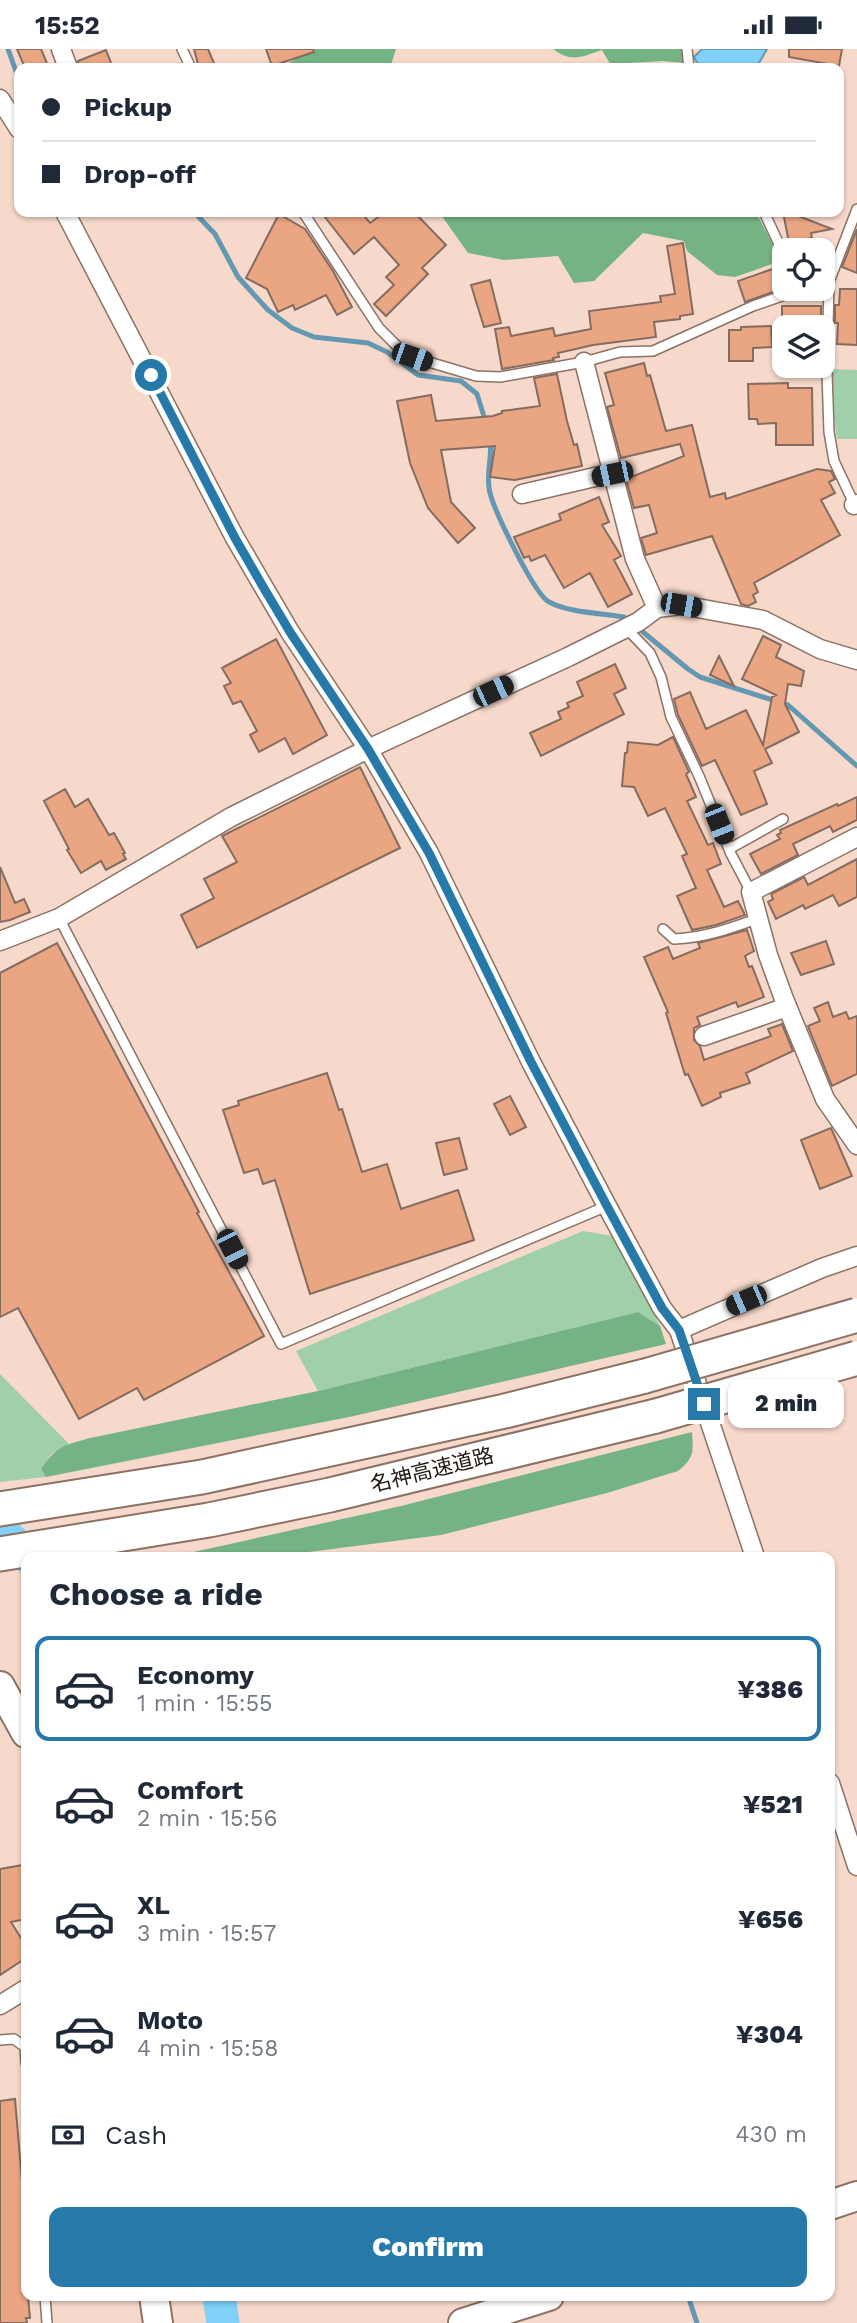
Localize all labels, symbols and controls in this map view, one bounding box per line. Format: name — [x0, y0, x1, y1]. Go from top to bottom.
text: 15:52 — [35, 10, 100, 40]
text: Pickup — [84, 92, 172, 122]
text: Drop-off — [84, 159, 196, 189]
map controls — [772, 238, 835, 378]
button: locate — [772, 238, 835, 301]
button: layers — [772, 315, 835, 378]
car — [389, 340, 436, 374]
route start — [135, 359, 167, 391]
car — [590, 459, 635, 489]
car — [659, 591, 704, 619]
car — [470, 673, 517, 709]
car — [702, 801, 737, 847]
car — [214, 1226, 251, 1272]
car — [723, 1282, 770, 1318]
callout: 2 min — [728, 1379, 844, 1429]
route end — [688, 1388, 720, 1420]
text: 2 min — [755, 1390, 817, 1417]
street label: 名神高速道路 — [368, 1442, 496, 1497]
text: Choose a ride — [49, 1575, 263, 1613]
icon: car — [53, 1657, 116, 1720]
text: Economy — [137, 1660, 254, 1690]
text: ¥386 — [737, 1674, 803, 1704]
text: 1 min · 15:55 — [137, 1690, 272, 1717]
icon: car — [53, 1772, 116, 1835]
text: Comfort — [137, 1775, 243, 1805]
text: ¥521 — [743, 1789, 803, 1819]
text: 2 min · 15:56 — [137, 1805, 277, 1832]
icon: car — [53, 1887, 116, 1950]
text: XL — [137, 1890, 170, 1920]
text: ¥656 — [738, 1904, 803, 1934]
text: 3 min · 15:57 — [137, 1920, 276, 1947]
icon: car — [53, 2002, 116, 2065]
text: Moto — [137, 2005, 203, 2035]
text: ¥304 — [736, 2019, 803, 2049]
text: 4 min · 15:58 — [137, 2035, 278, 2062]
icon: cash — [49, 2116, 87, 2154]
text: Cash — [105, 2120, 167, 2150]
text: 430 m — [735, 2121, 807, 2148]
button: Confirm — [49, 2207, 807, 2287]

